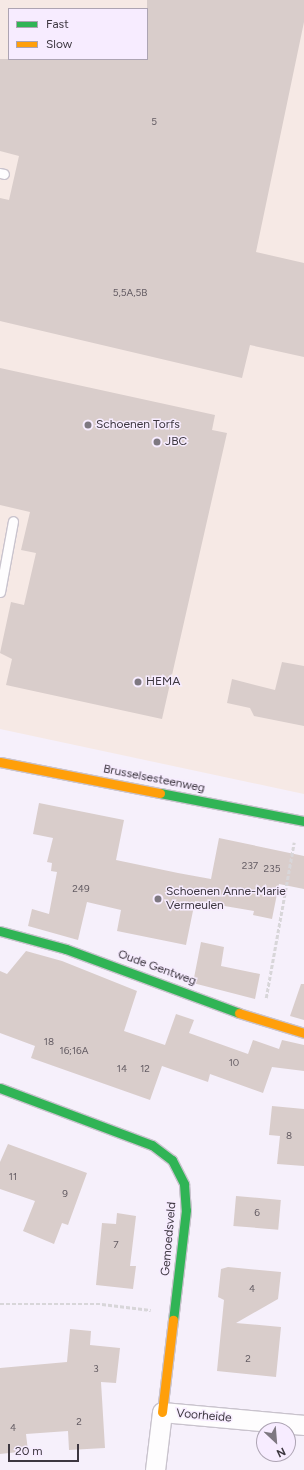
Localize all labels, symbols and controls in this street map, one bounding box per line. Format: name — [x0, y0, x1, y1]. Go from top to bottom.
legend — [8, 8, 148, 60]
text: Fast — [46, 17, 69, 31]
text: Slow — [46, 37, 72, 51]
house number: 5 — [151, 116, 157, 128]
house number: 5,5A,5B — [113, 287, 147, 299]
place label: Schoenen Torfs — [96, 418, 180, 432]
marker: Schoenen Torfs — [83, 420, 93, 430]
place label: JBC — [165, 435, 187, 449]
marker: JBC — [152, 437, 162, 447]
place label: HEMA — [146, 675, 180, 689]
marker: HEMA — [133, 677, 143, 687]
street label: Brusselsesteenweg — [102, 762, 206, 796]
house number: 237 — [242, 860, 258, 872]
house number: 235 — [264, 863, 280, 875]
house number: 249 — [72, 883, 90, 895]
place label: Schoenen Anne-Marie Vermeulen — [166, 885, 286, 913]
marker: Schoenen Anne-Marie Vermeulen — [153, 894, 163, 904]
street label: Oude Gentweg — [116, 947, 198, 989]
house number: 18 — [44, 1036, 54, 1048]
house number: 16;16A — [60, 1045, 88, 1057]
house number: 10 — [229, 1057, 239, 1069]
house number: 14 — [117, 1063, 127, 1075]
house number: 12 — [140, 1063, 150, 1075]
house number: 8 — [286, 1130, 292, 1142]
house number: 11 — [9, 1171, 17, 1183]
house number: 9 — [62, 1188, 68, 1200]
street label: Gemoedsveld — [159, 1201, 179, 1277]
house number: 6 — [254, 1207, 260, 1219]
house number: 7 — [113, 1239, 119, 1251]
house number: 4 — [249, 1283, 255, 1295]
house number: 2 — [245, 1353, 251, 1365]
house number: 3 — [93, 1363, 99, 1375]
street label: Voorheide — [176, 1406, 232, 1426]
house number: 2 — [76, 1416, 82, 1428]
house number: 4 — [10, 1422, 16, 1434]
north arrow — [256, 1422, 296, 1462]
scale bar — [10, 1436, 81, 1462]
text: 20 m — [15, 1444, 43, 1458]
text: N — [274, 1445, 288, 1460]

